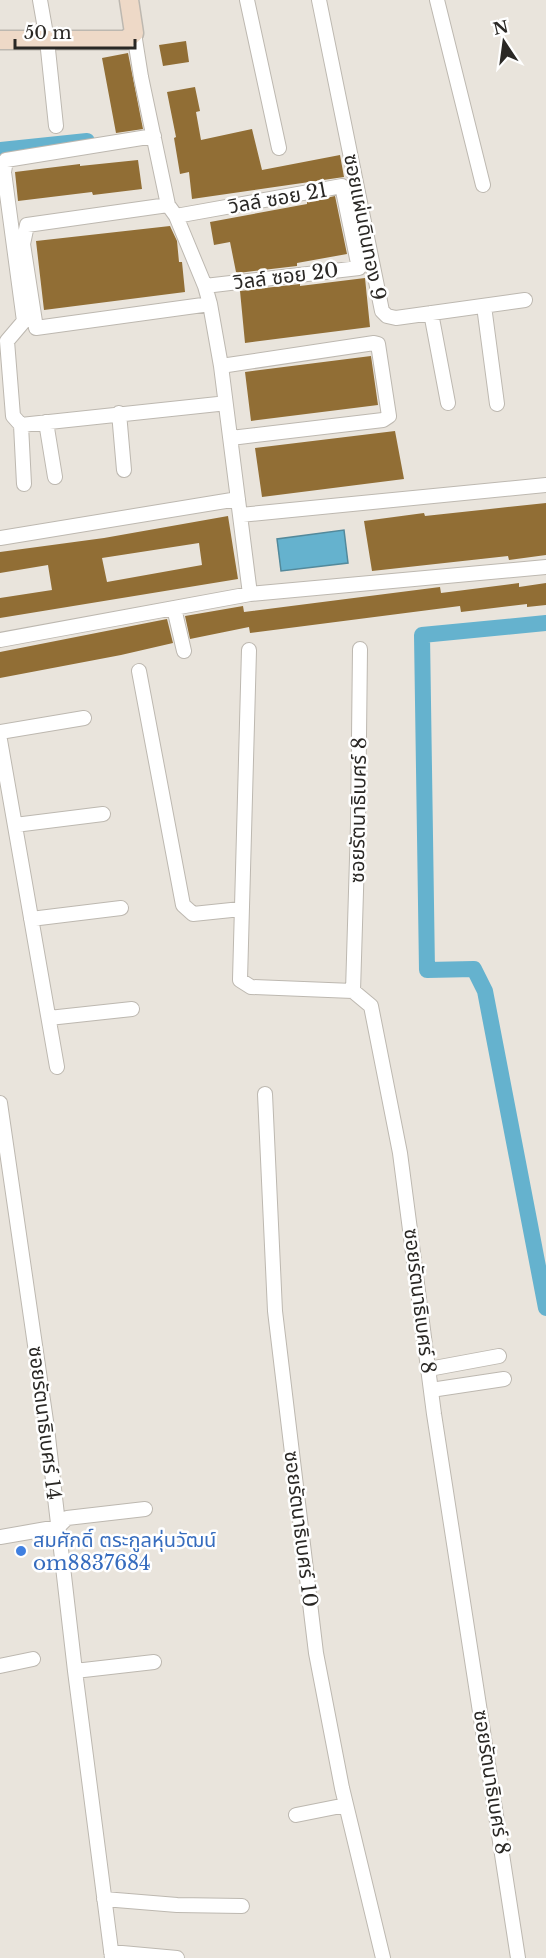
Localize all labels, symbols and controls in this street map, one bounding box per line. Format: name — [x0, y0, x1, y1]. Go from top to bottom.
scale bar — [15, 12, 135, 50]
north arrow — [474, 12, 534, 72]
text: N — [491, 16, 510, 39]
text: 50 m — [24, 22, 72, 44]
street label: ซอยแผ่นดินทอง 9 — [339, 152, 391, 302]
street label: วิลล์ ซอย 21 — [226, 178, 329, 219]
street label: วิลล์ ซอย 20 — [231, 258, 340, 294]
street label: ซอยรัตนาธิเบศร์ 8 — [345, 737, 371, 883]
street label: ซอยรัตนาธิเบศร์ 8 — [399, 1227, 441, 1375]
street label: ซอยรัตนาธิเบศร์ 14 — [24, 1345, 66, 1501]
street label: ซอยรัตนาธิเบศร์ 10 — [280, 1449, 322, 1609]
place label: สมศักดิ์ ตระกูลหุ่นวัฒน์ om8837684 — [33, 1528, 216, 1575]
marker: สมศักดิ์ ตระกูลหุ่นวัฒน์ om8837684 — [14, 1544, 28, 1558]
street label: ซอยรัตนาธิเบศร์ 8 — [469, 1708, 515, 1856]

